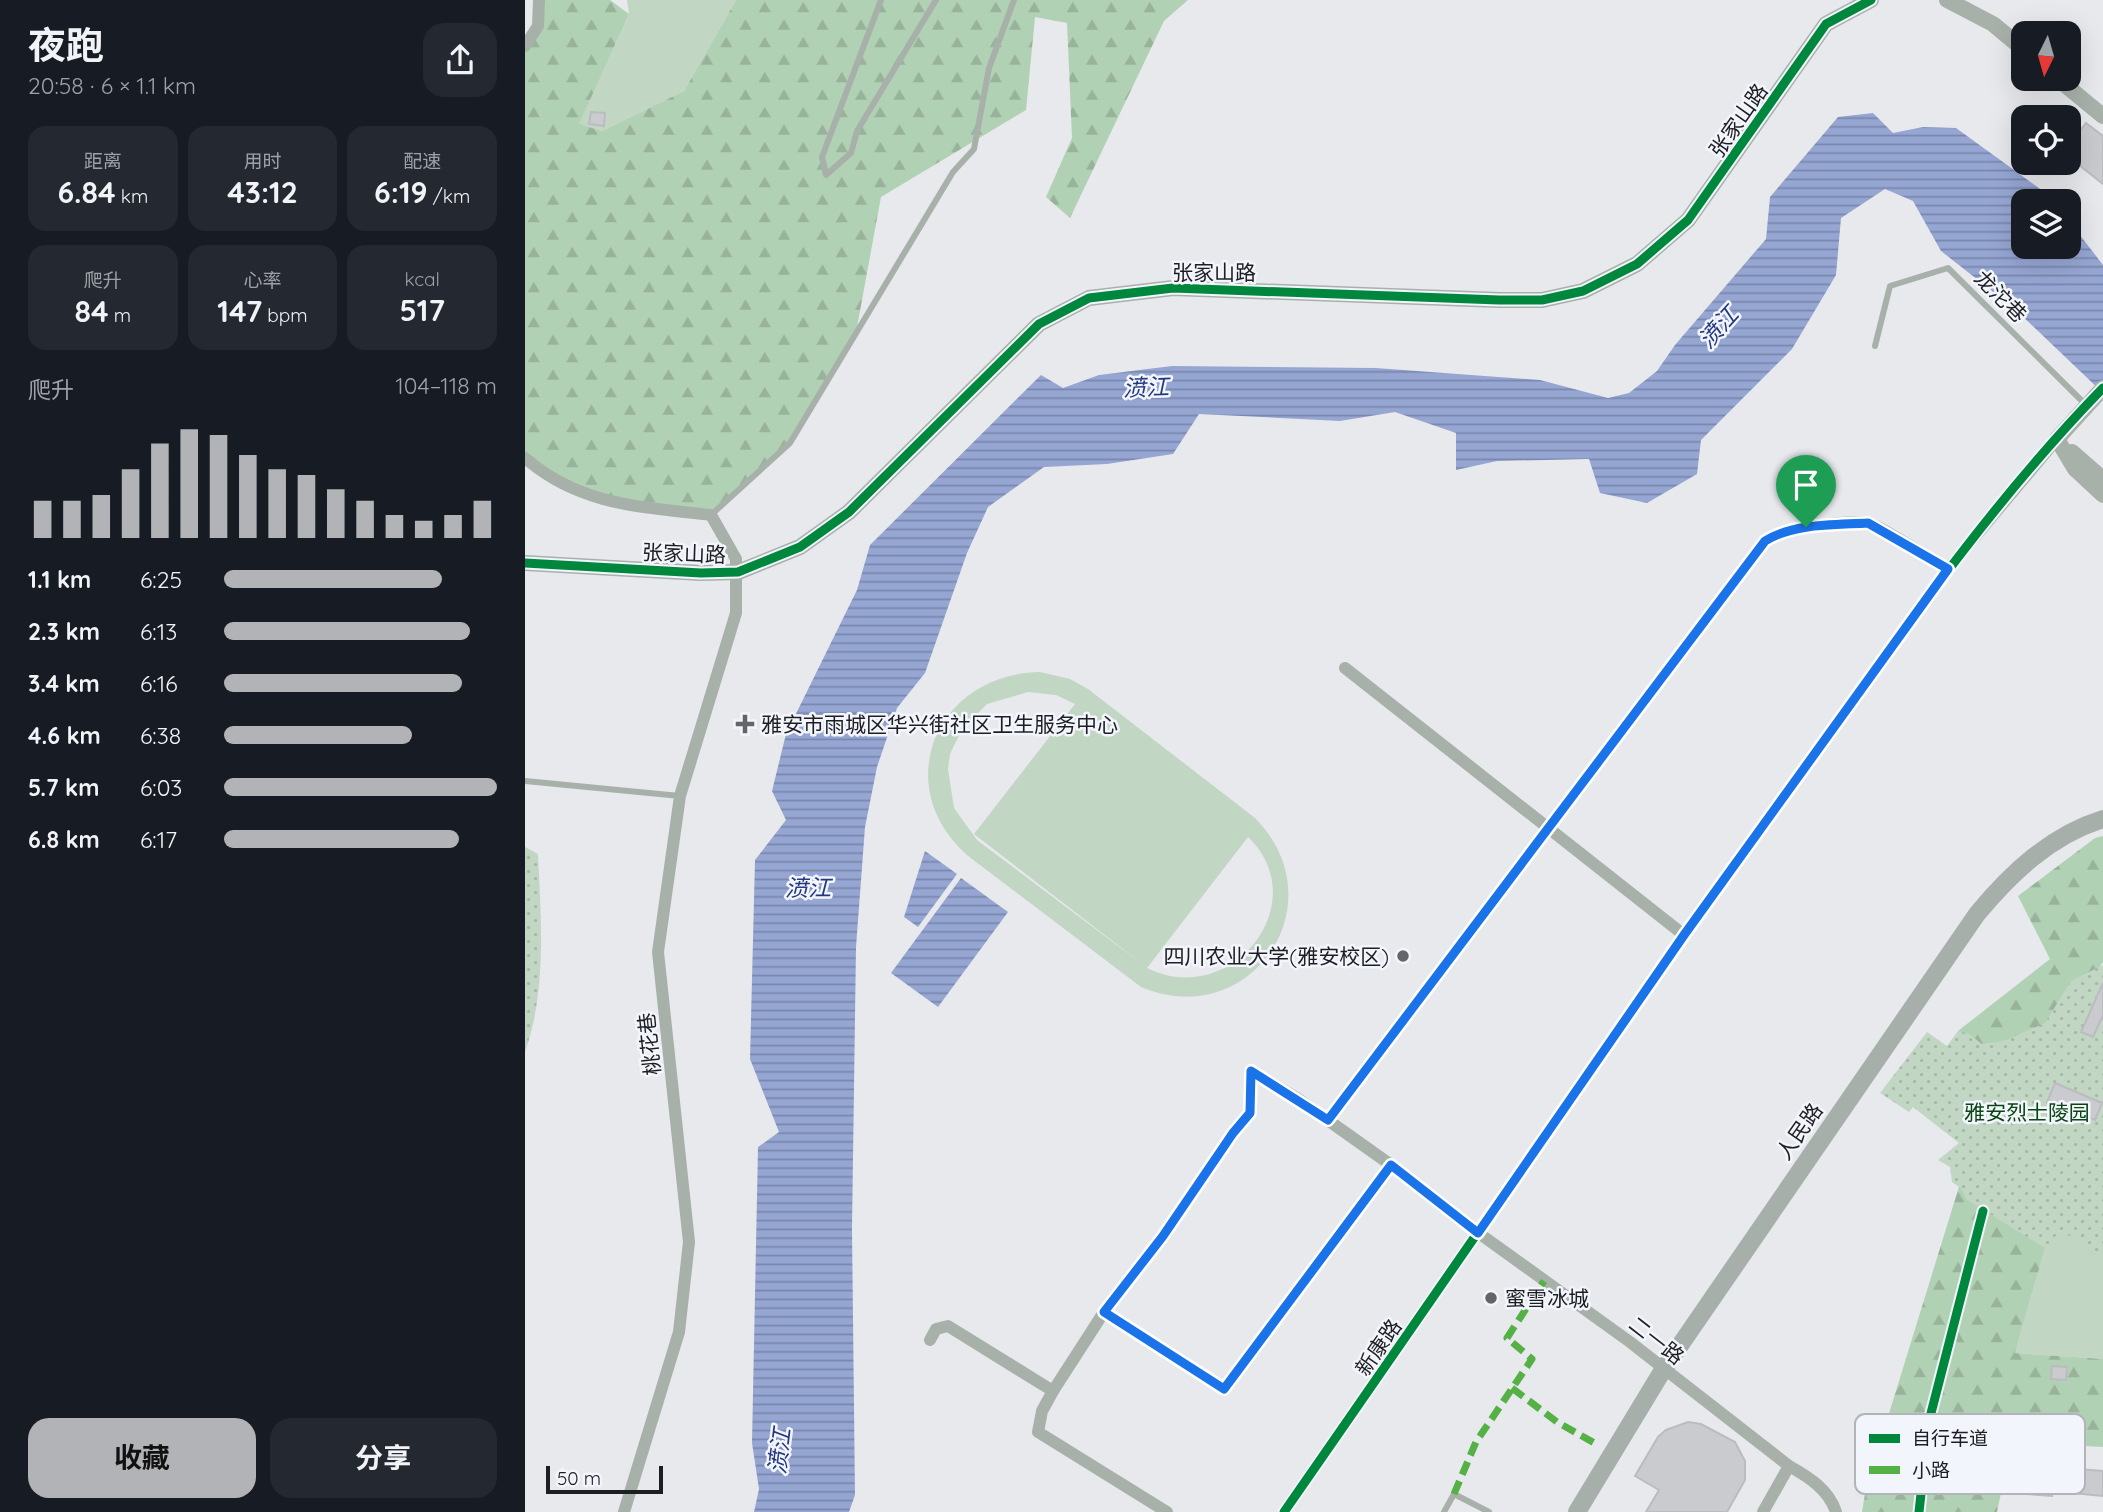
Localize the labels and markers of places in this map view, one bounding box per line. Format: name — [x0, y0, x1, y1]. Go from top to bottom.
pin — [1776, 455, 1836, 527]
place label: 雅安市雨城区华兴街社区卫生服务中心 — [761, 711, 1118, 737]
marker: 雅安市雨城区华兴街社区卫生服务中心 — [735, 714, 755, 734]
place label: 四川农业大学(雅安校区) — [1163, 943, 1389, 969]
marker: 四川农业大学(雅安校区) — [1395, 948, 1411, 964]
place label: 蜜雪冰城 — [1505, 1285, 1589, 1311]
marker: 蜜雪冰城 — [1483, 1290, 1499, 1306]

